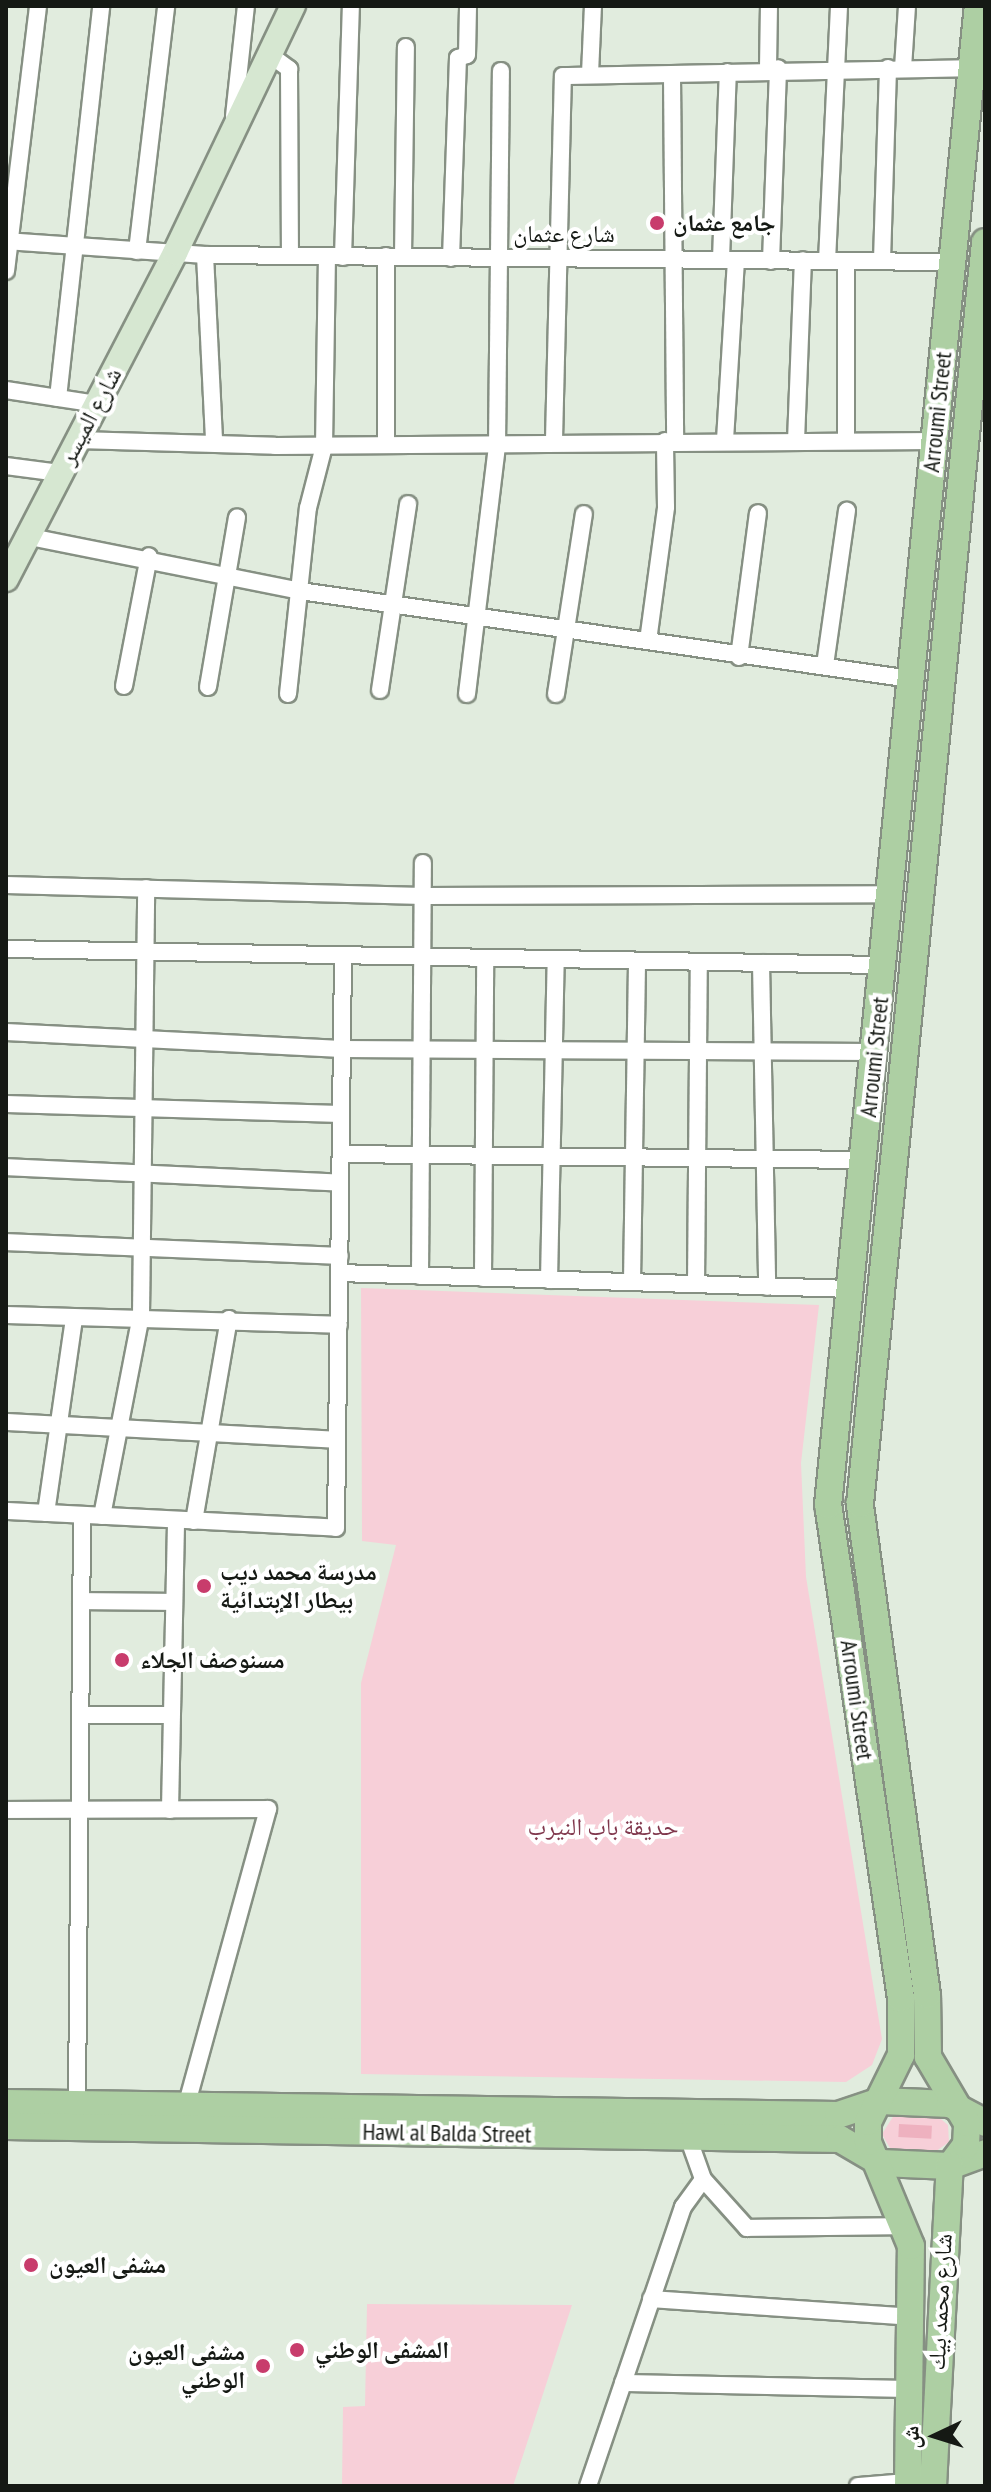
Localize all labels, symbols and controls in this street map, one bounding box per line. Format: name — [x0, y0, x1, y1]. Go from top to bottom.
place label: جامع عثمان — [673, 209, 776, 237]
marker: جامع عثمان — [648, 214, 666, 232]
street label: شارع عثمان — [513, 220, 615, 248]
street label: Arroumi Street — [916, 350, 958, 474]
street label: شارع الميسر — [52, 363, 128, 469]
street label: Arroumi Street — [853, 995, 895, 1119]
place label: مدرسة محمد ديب بيطار الإبتدائية — [220, 1558, 377, 1614]
marker: مدرسة محمد ديب بيطار الإبتدائية — [195, 1577, 213, 1595]
street label: Arroumi Street — [834, 1638, 880, 1762]
place label: مسنوصف الجلاء — [140, 1646, 285, 1674]
marker: مسنوصف الجلاء — [111, 1649, 133, 1671]
park label: حديقة باب النيرب — [527, 1813, 679, 1841]
street label: Hawl al Balda Street — [362, 2117, 532, 2149]
street label: شارع محمد بيك — [922, 2233, 958, 2371]
place label: مشفى العيون — [49, 2251, 166, 2279]
marker: مشفى العيون — [20, 2254, 42, 2276]
place label: المشفى الوطني — [315, 2336, 449, 2364]
place label: مشفى العيون الوطني — [128, 2338, 245, 2394]
marker: المشفى الوطني — [286, 2339, 308, 2361]
marker: مشفى العيون الوطني — [252, 2355, 274, 2377]
north arrow — [895, 2396, 975, 2476]
text: ش — [896, 2425, 926, 2450]

